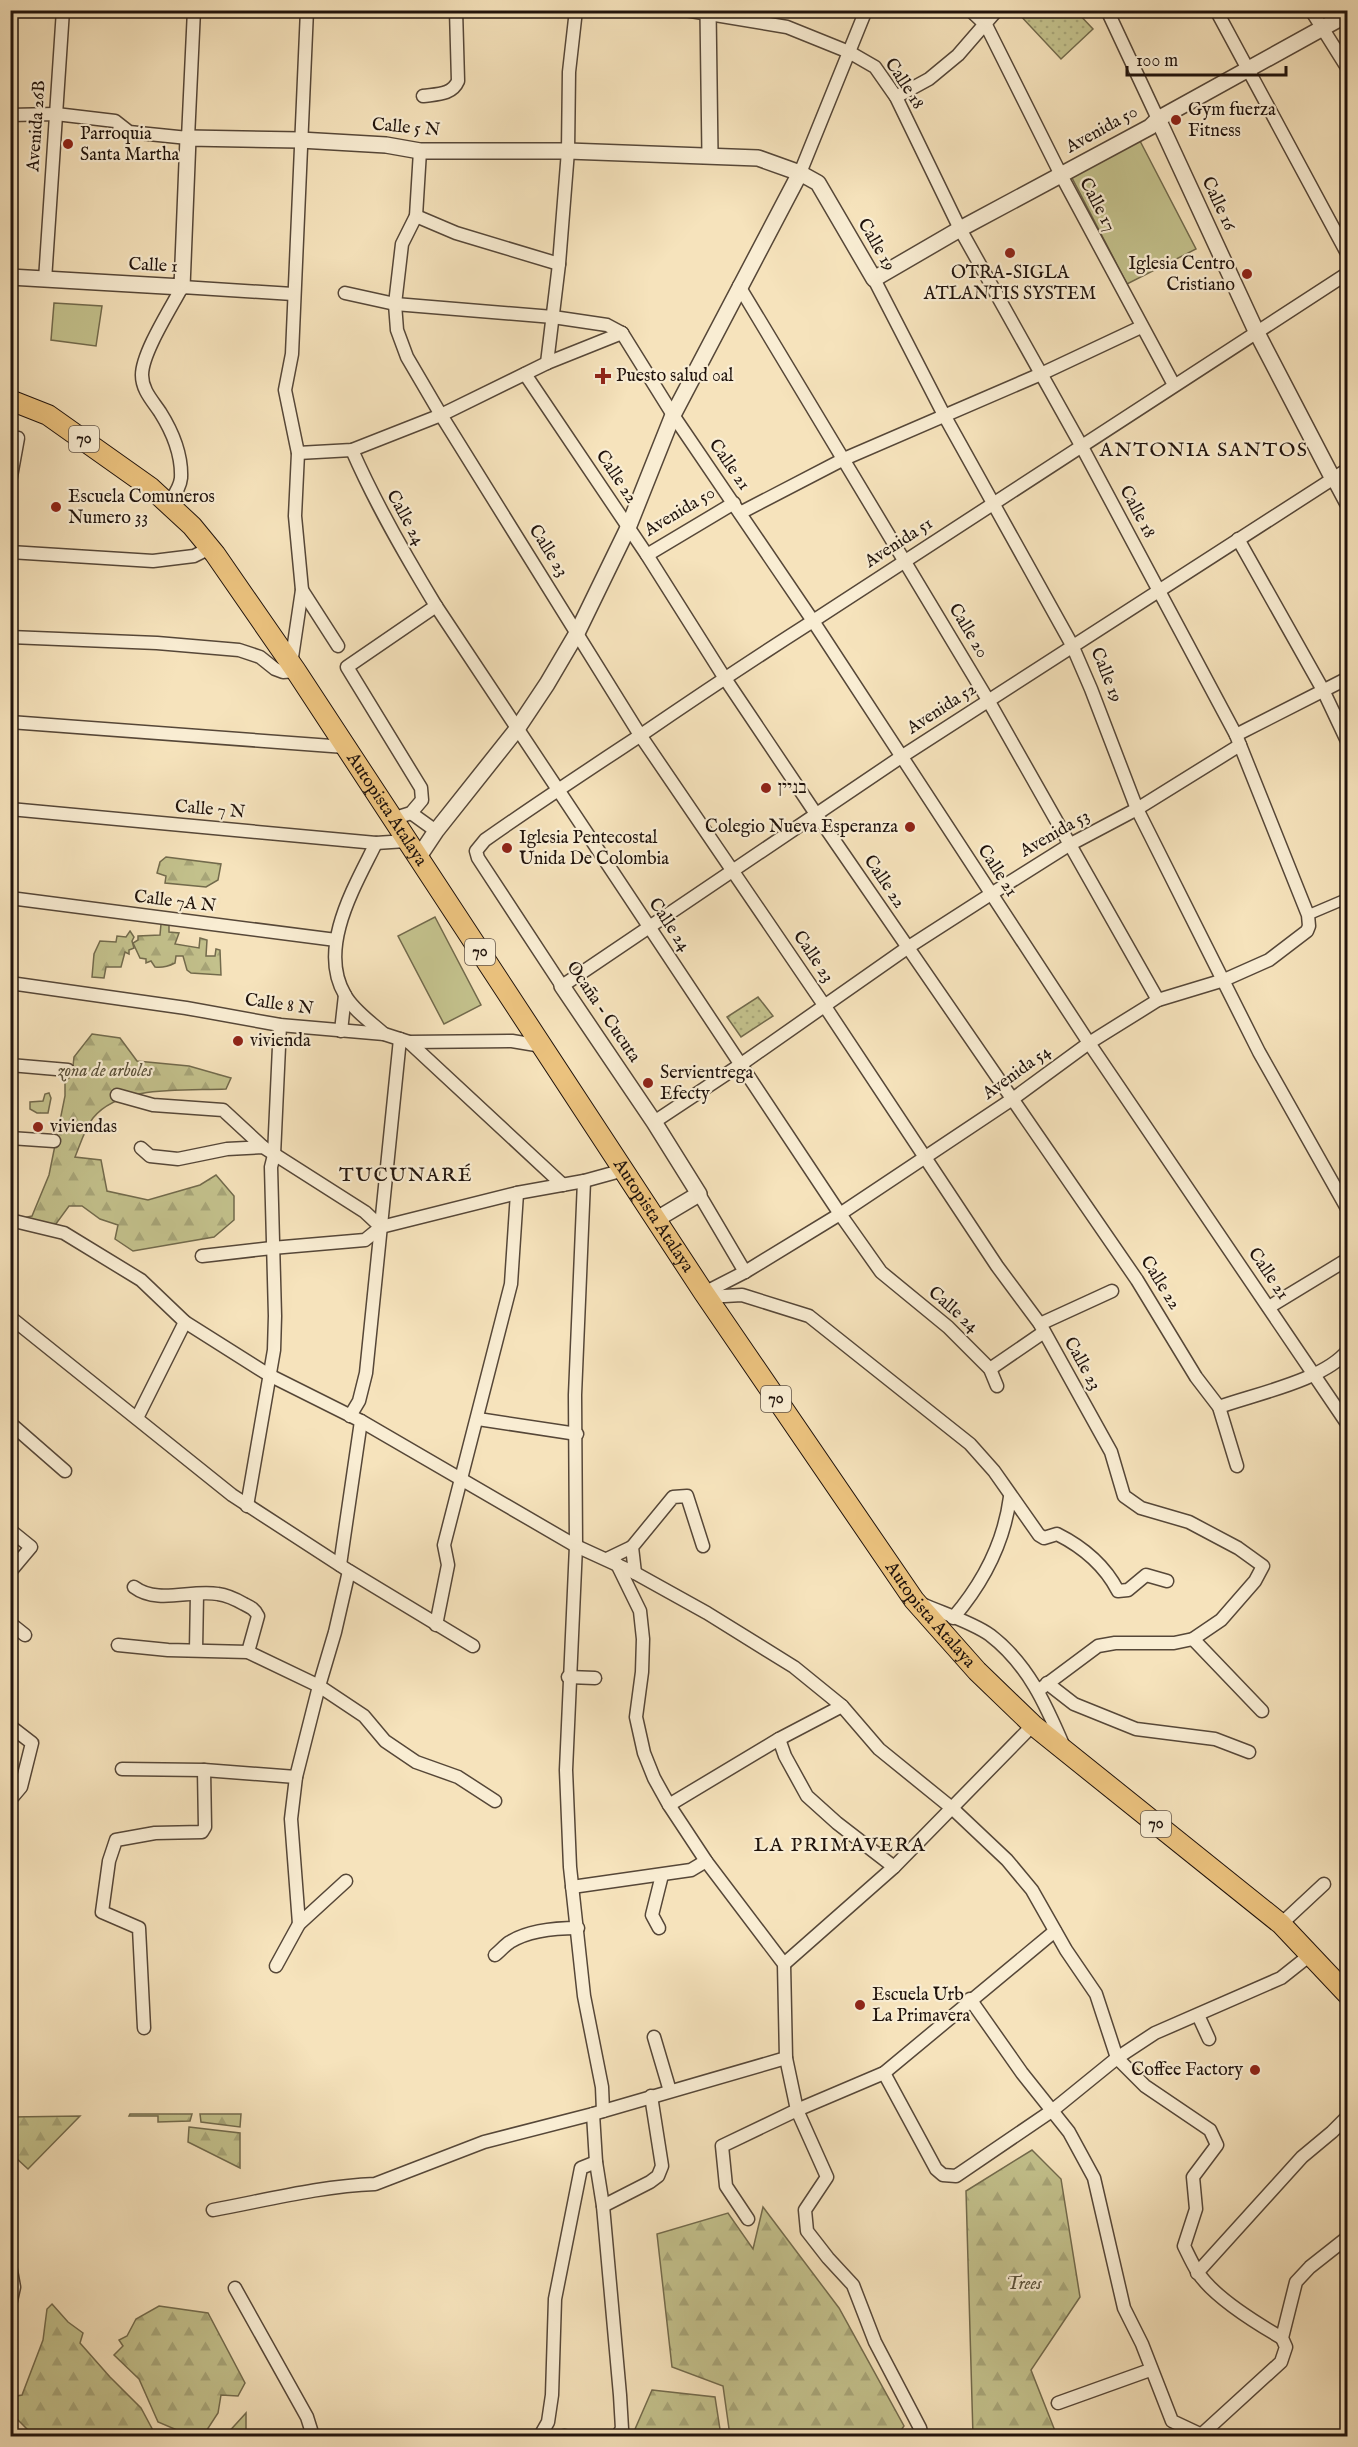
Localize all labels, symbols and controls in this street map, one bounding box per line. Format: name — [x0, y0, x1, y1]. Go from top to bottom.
scale bar — [1127, 39, 1286, 77]
text: 100 m — [1136, 50, 1178, 73]
street label: Calle 18 — [879, 54, 929, 114]
street label: Avenida 26B — [22, 79, 52, 173]
place label: Gym fuerza Fitness — [1188, 99, 1276, 143]
street label: Avenida 50 — [1061, 101, 1142, 160]
marker: Gym fuerza Fitness — [1169, 113, 1183, 127]
street label: Calle 5 N — [371, 114, 442, 142]
place label: Parroquia Santa Martha — [80, 123, 180, 167]
marker: Parroquia Santa Martha — [61, 137, 75, 151]
street label: Calle 16 — [1196, 173, 1241, 235]
street label: Calle 17 — [1073, 174, 1121, 236]
street label: Calle 19 — [852, 214, 900, 276]
marker: OTRA-SIGLA ATLANTIS SYSTEM — [1003, 246, 1017, 260]
street label: Calle 1 — [128, 253, 178, 279]
place label: Iglesia Centro Cristiano — [1128, 253, 1235, 297]
place label: OTRA-SIGLA ATLANTIS SYSTEM — [923, 262, 1096, 306]
marker: Iglesia Centro Cristiano — [1240, 267, 1254, 281]
place label: Puesto salud 0al — [616, 365, 734, 388]
marker: Puesto salud 0al — [594, 367, 612, 385]
road number: 70 — [69, 426, 99, 452]
street label: Calle 21 — [703, 435, 755, 495]
district label: ANTONIA SANTOS — [1099, 438, 1308, 463]
street label: Calle 22 — [590, 446, 642, 508]
street label: Avenida 50 — [639, 482, 720, 543]
street label: Calle 18 — [1114, 482, 1160, 542]
place label: Escuela Comuneros Numero 33 — [68, 486, 215, 530]
street label: Calle 24 — [380, 486, 430, 550]
marker: Escuela Comuneros Numero 33 — [49, 500, 63, 514]
street label: Avenida 51 — [860, 512, 937, 574]
street label: Calle 23 — [523, 520, 573, 582]
street label: Calle 20 — [943, 599, 993, 663]
street label: Calle 19 — [1085, 644, 1127, 706]
street label: Avenida 52 — [902, 678, 981, 741]
street label: Autopista Atalaya — [341, 747, 432, 871]
place label: בניין — [778, 777, 807, 800]
marker: בניין — [759, 781, 773, 795]
street label: Calle 7 N — [174, 795, 247, 825]
street label: Avenida 53 — [1015, 805, 1094, 864]
place label: Colegio Nueva Esperanza — [705, 816, 898, 839]
marker: Colegio Nueva Esperanza — [903, 820, 917, 834]
place label: Iglesia Pentecostal Unida De Colombia — [519, 827, 669, 871]
marker: Iglesia Pentecostal Unida De Colombia — [500, 841, 514, 855]
street label: Calle 21 — [972, 841, 1022, 901]
street label: Calle 22 — [858, 851, 910, 913]
street label: Calle 7A N — [133, 886, 218, 919]
street label: Calle 24 — [643, 894, 695, 956]
street label: Calle 23 — [787, 927, 839, 987]
road number: 70 — [465, 939, 495, 965]
street label: Ocaña - Cucuta — [561, 957, 645, 1067]
street label: Calle 8 N — [243, 989, 315, 1021]
place label: vivienda — [250, 1030, 311, 1053]
marker: vivienda — [231, 1034, 245, 1048]
street label: Avenida 54 — [978, 1040, 1056, 1106]
park label: zona de arboles — [58, 1060, 153, 1083]
place label: Servientrega Efecty — [660, 1062, 753, 1106]
marker: Servientrega Efecty — [641, 1076, 655, 1090]
place label: viviendas — [50, 1116, 117, 1139]
marker: viviendas — [31, 1120, 45, 1134]
street label: Autopista Atalaya — [607, 1154, 699, 1277]
district label: TUCUNARÉ — [339, 1163, 473, 1188]
street label: Calle 21 — [1242, 1244, 1294, 1304]
street label: Calle 22 — [1134, 1252, 1186, 1314]
street label: Calle 24 — [923, 1282, 983, 1338]
street label: Calle 23 — [1058, 1333, 1106, 1395]
road number: 70 — [761, 1386, 791, 1412]
street label: Autopista Atalaya — [879, 1556, 981, 1673]
road number: 70 — [1141, 1811, 1171, 1837]
district label: LA PRIMAVERA — [754, 1833, 926, 1858]
place label: Escuela Urb La Primavera — [872, 1984, 971, 2028]
marker: Escuela Urb La Primavera — [853, 1998, 867, 2012]
place label: Coffee Factory — [1131, 2059, 1243, 2082]
marker: Coffee Factory — [1248, 2063, 1262, 2077]
park label: Trees — [1006, 2273, 1043, 2296]

